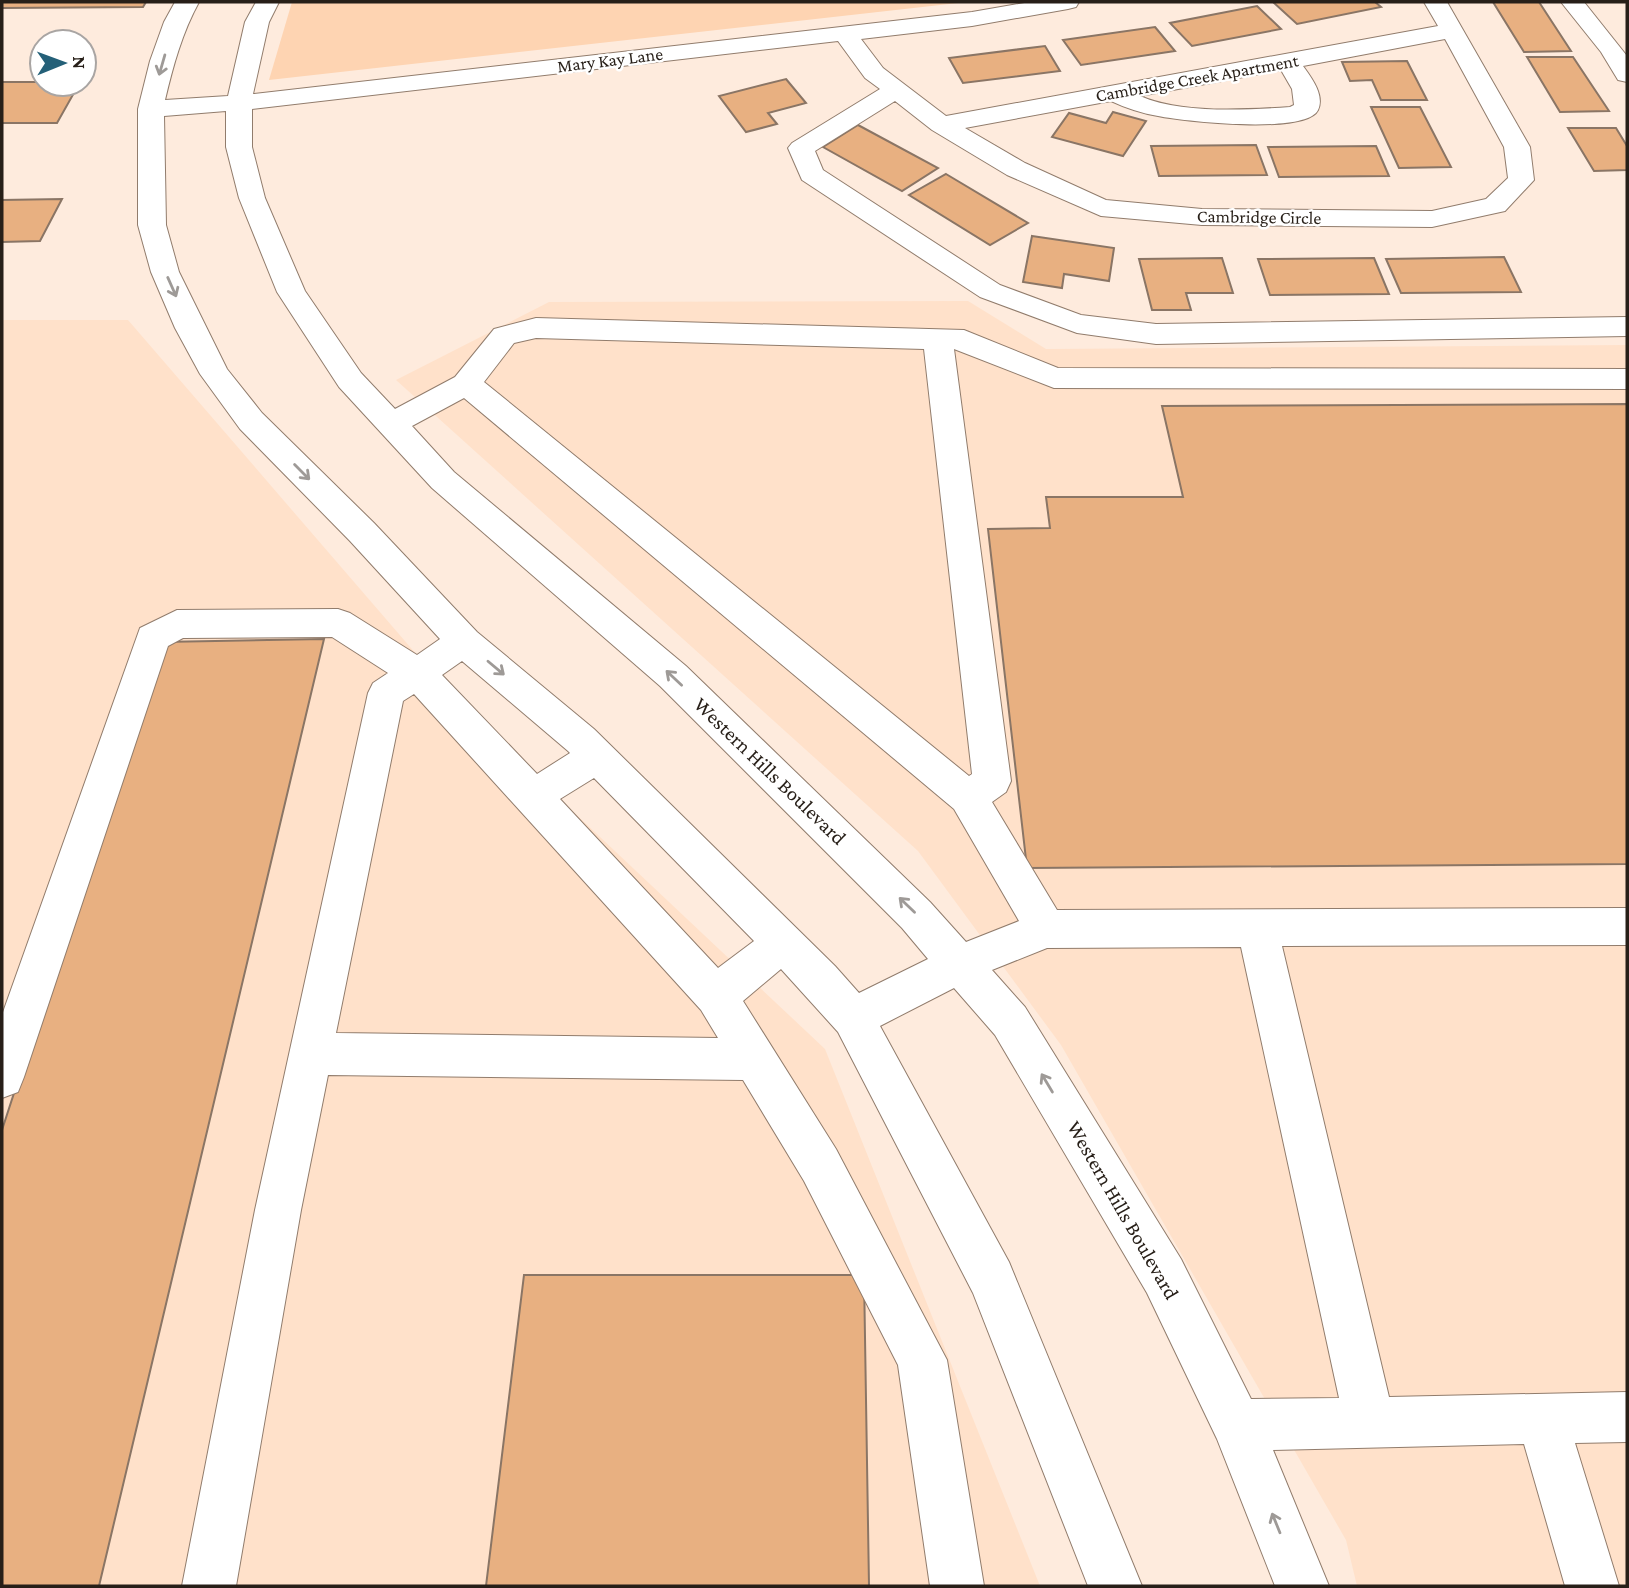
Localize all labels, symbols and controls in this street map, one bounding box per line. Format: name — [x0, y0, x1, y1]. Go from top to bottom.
north arrow — [28, 28, 98, 98]
street label: Mary Kay Lane — [556, 44, 664, 76]
street label: Cambridge Creek Apartment — [1094, 50, 1301, 106]
one-way arrow — [154, 53, 167, 75]
text: N — [69, 56, 90, 69]
street label: Cambridge Circle — [1197, 206, 1321, 228]
one-way arrow — [166, 276, 179, 298]
one-way arrow — [293, 463, 310, 480]
one-way arrow — [486, 661, 504, 676]
one-way arrow — [666, 669, 683, 686]
street label: Western Hills Boulevard — [689, 692, 851, 850]
one-way arrow — [898, 897, 915, 914]
one-way arrow — [1040, 1073, 1054, 1093]
street label: Western Hills Boulevard — [1062, 1116, 1184, 1304]
one-way arrow — [1269, 1513, 1282, 1534]

